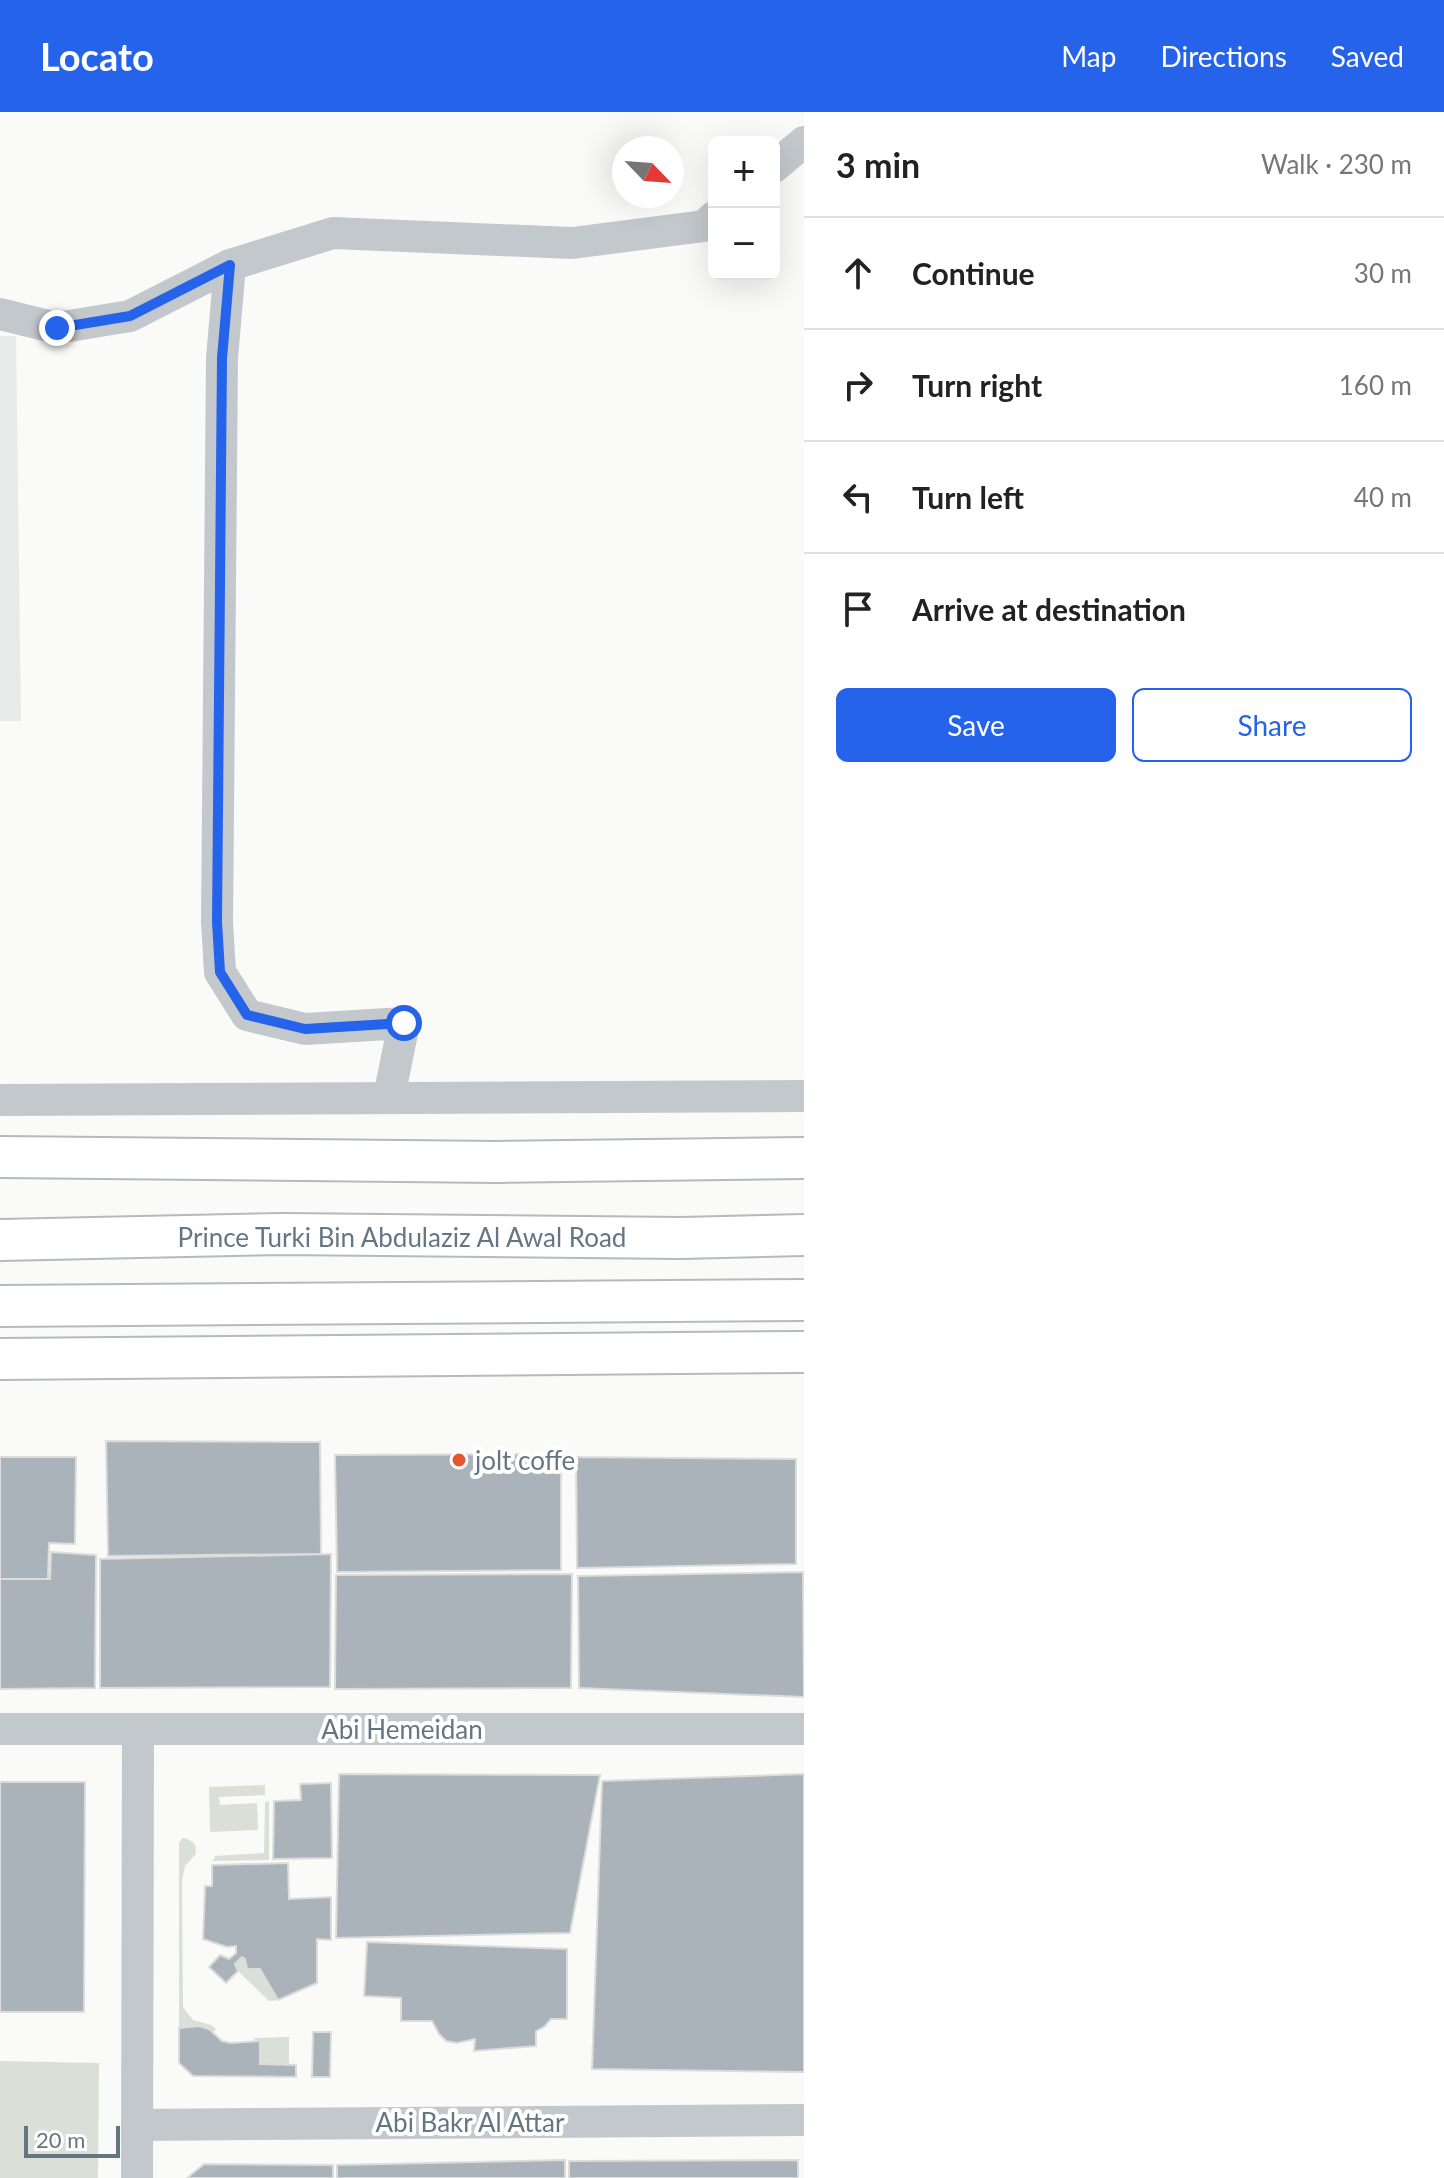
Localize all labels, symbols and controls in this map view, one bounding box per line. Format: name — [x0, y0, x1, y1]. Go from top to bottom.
text: Locato — [40, 33, 154, 79]
text: Map — [1061, 39, 1116, 73]
text: Directions — [1160, 39, 1287, 73]
text: Saved — [1331, 39, 1404, 73]
north arrow — [612, 136, 684, 208]
map controls — [708, 136, 780, 280]
button: + — [708, 136, 780, 208]
text: 3 min — [836, 144, 920, 185]
text: Walk · 230 m — [1261, 148, 1412, 180]
button: − — [708, 208, 780, 280]
icon: ahead — [836, 251, 880, 295]
text: Continue — [912, 255, 1035, 291]
text: 30 m — [1354, 257, 1412, 289]
route end — [39, 310, 75, 346]
icon: right — [836, 363, 880, 407]
text: Turn right — [912, 367, 1042, 403]
text: 160 m — [1339, 369, 1412, 401]
icon: left — [836, 475, 880, 519]
text: Turn left — [912, 479, 1024, 515]
text: 40 m — [1354, 481, 1412, 513]
icon: arrive — [836, 587, 880, 631]
text: Arrive at destination — [912, 591, 1186, 627]
button: Save — [836, 688, 1116, 762]
button: Share — [1132, 688, 1412, 762]
route start — [386, 1005, 422, 1041]
street label: Prince Turki Bin Abdulaziz Al Awal Road — [178, 1221, 626, 1253]
place label: jolt coffe — [474, 1444, 575, 1476]
marker: jolt coffe — [450, 1451, 468, 1469]
street label: Abi Hemeidan — [321, 1713, 483, 1745]
street label: Abi Bakr Al Attar — [376, 2106, 565, 2138]
scale bar — [24, 2122, 120, 2158]
text: 20 m — [36, 2126, 85, 2153]

